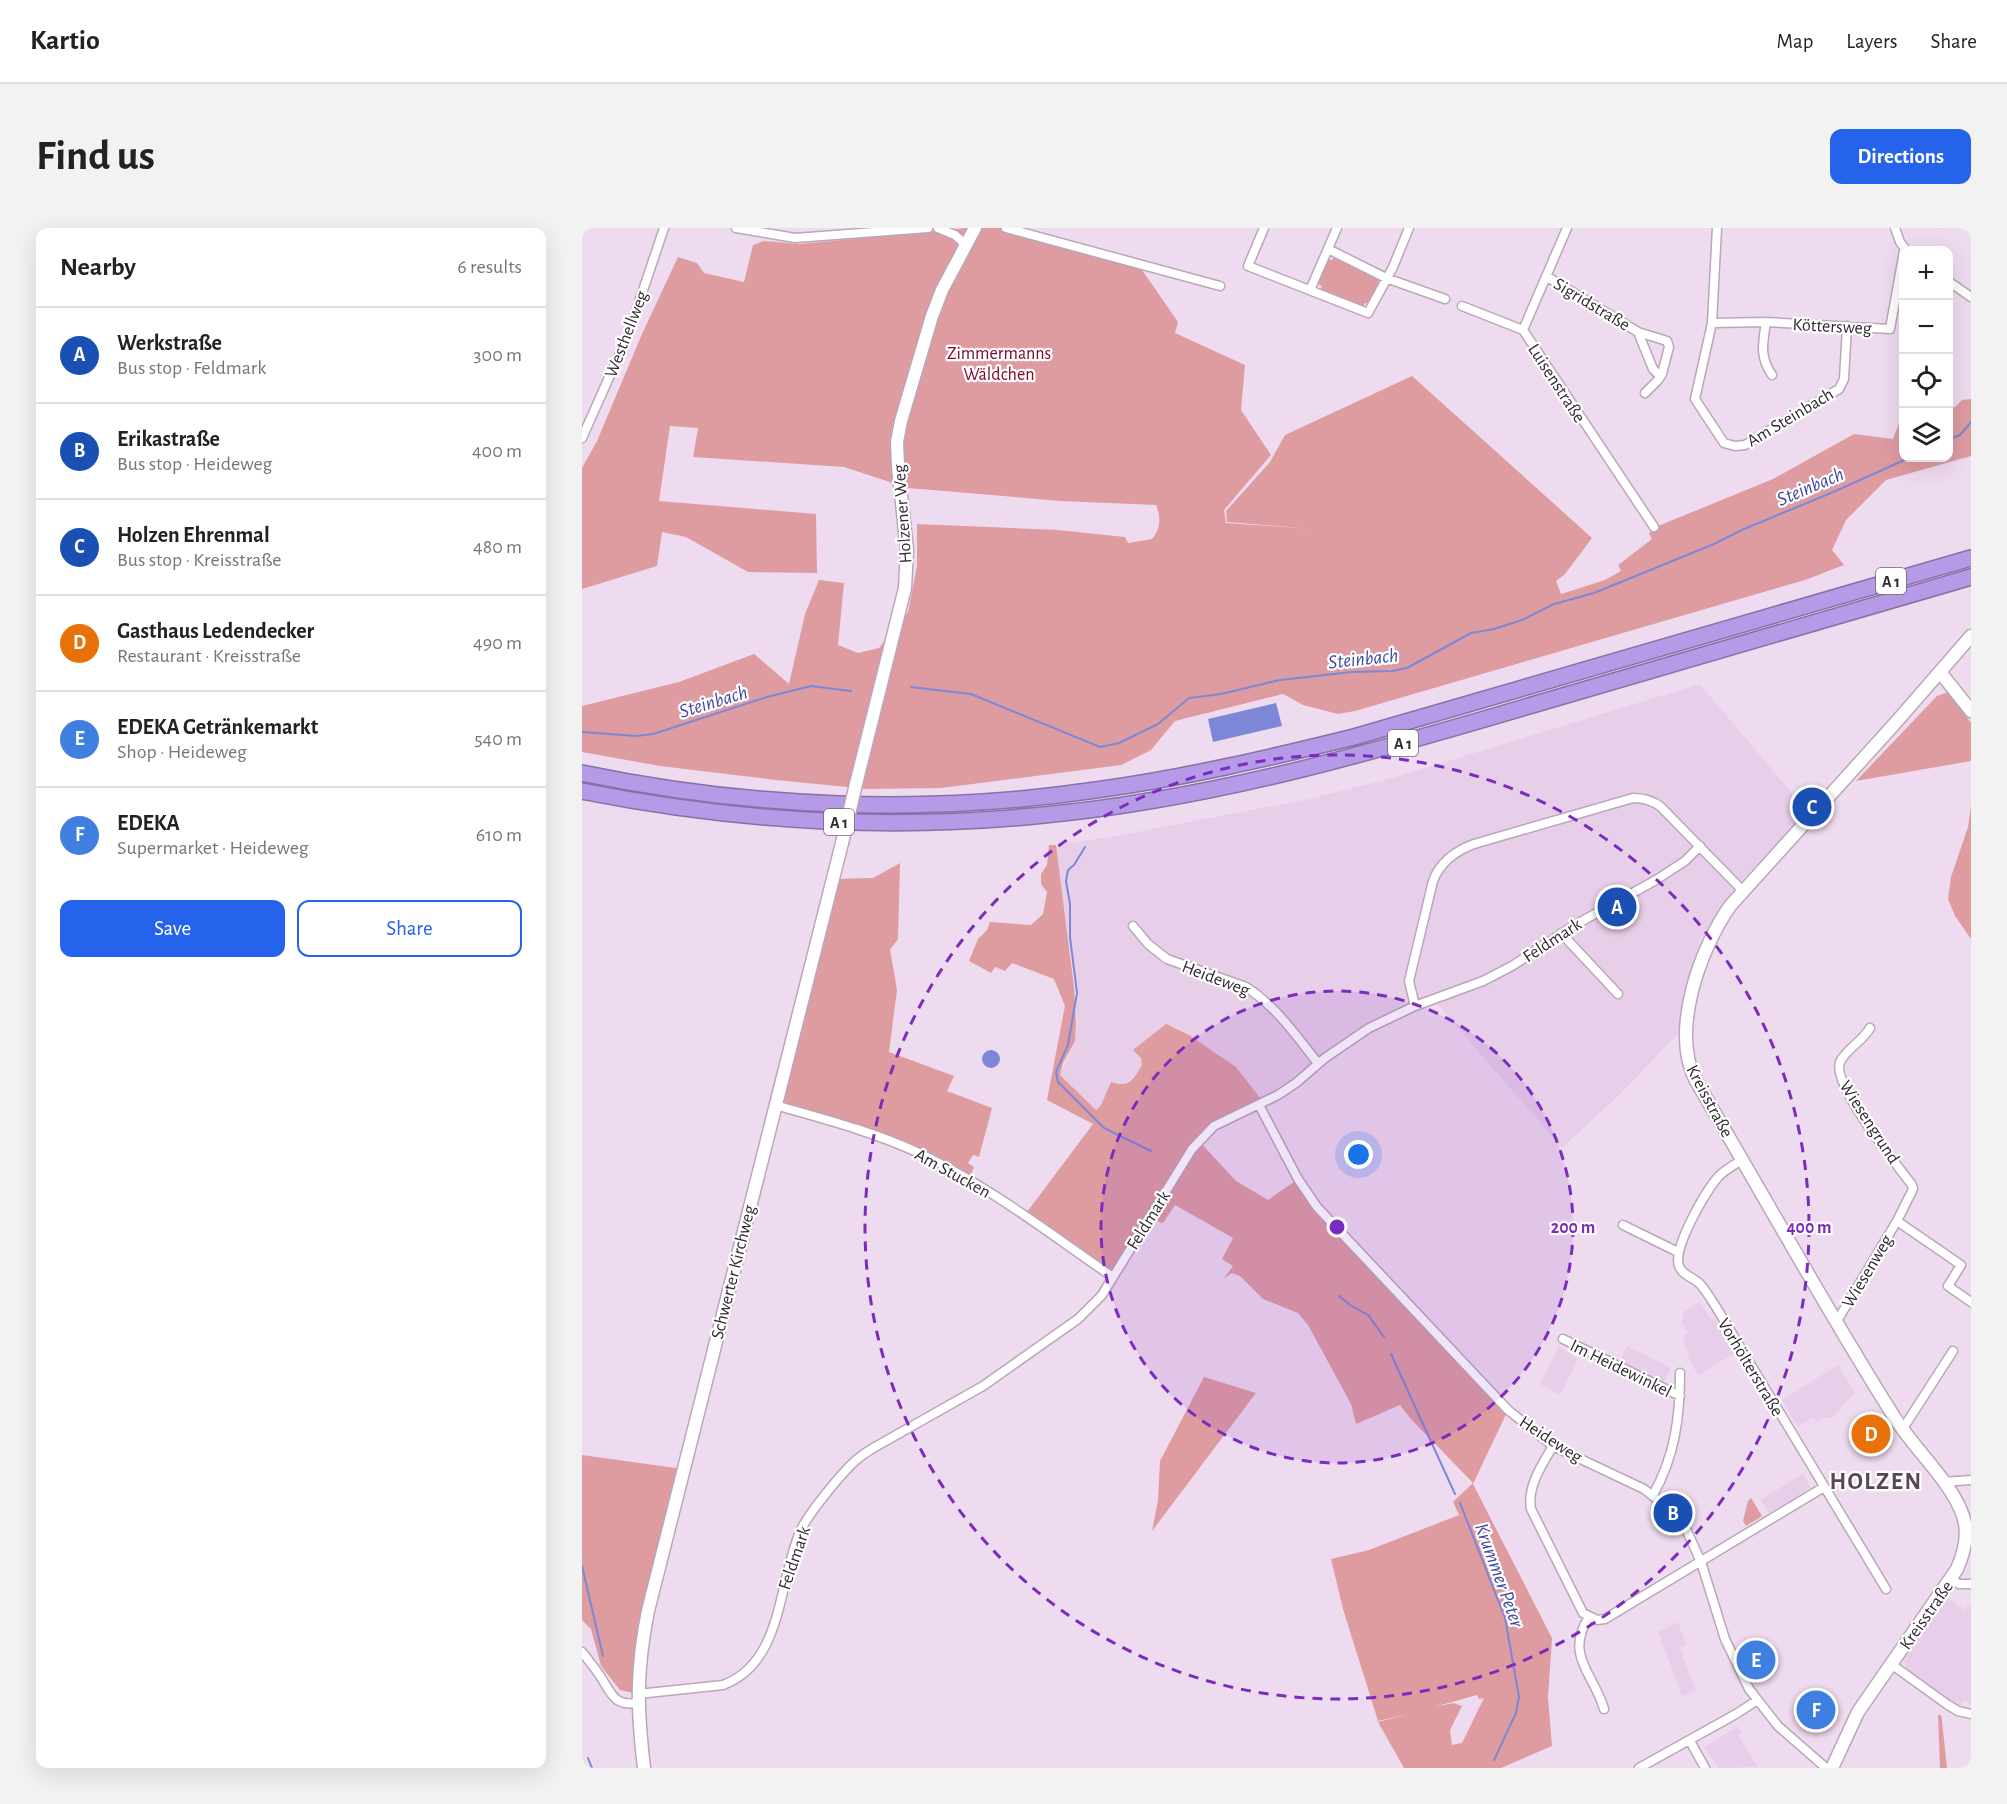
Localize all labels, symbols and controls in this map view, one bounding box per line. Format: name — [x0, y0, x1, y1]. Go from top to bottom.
text: Kartio — [30, 27, 100, 55]
text: Map — [1777, 31, 1813, 52]
text: Layers — [1846, 31, 1897, 52]
text: Share — [1930, 31, 1977, 52]
button: Directions — [1830, 129, 1971, 184]
text: Find us — [36, 135, 155, 177]
map controls — [1899, 246, 1953, 462]
button: + — [1899, 246, 1953, 300]
text: Nearby — [60, 254, 136, 280]
text: 6 results — [457, 257, 522, 277]
street label: Sigridstraße — [1550, 275, 1633, 335]
street label: Westhellweg — [602, 288, 652, 380]
button: − — [1899, 300, 1953, 354]
street label: Köttersweg — [1792, 316, 1872, 338]
text: Werkstraße — [117, 332, 222, 354]
street label: Luisenstraße — [1524, 341, 1588, 426]
text: A — [74, 345, 86, 365]
text: 300 m — [473, 345, 522, 365]
park label: Zimmermanns Wäldchen — [947, 345, 1051, 384]
button: locate — [1899, 354, 1953, 408]
text: Bus stop · Feldmark — [117, 358, 266, 378]
street label: Am Steinbach — [1744, 385, 1837, 451]
button: layers — [1899, 408, 1953, 462]
text: Erikastraße — [117, 428, 220, 450]
text: B — [74, 441, 85, 461]
text: 400 m — [472, 441, 522, 461]
text: Bus stop · Heideweg — [117, 454, 272, 474]
street label: Holzener Weg — [891, 464, 915, 564]
water label: Steinbach — [1774, 464, 1847, 510]
text: Holzen Ehrenmal — [117, 524, 270, 546]
text: C — [74, 537, 85, 557]
text: 480 m — [473, 537, 522, 557]
text: Bus stop · Kreisstraße — [117, 550, 282, 570]
road number: A 1 — [1876, 568, 1906, 594]
text: Gasthaus Ledendecker — [117, 620, 314, 642]
text: D — [73, 633, 86, 653]
text: 490 m — [473, 633, 522, 653]
water label: Steinbach — [1327, 645, 1399, 673]
text: Restaurant · Kreisstraße — [117, 646, 301, 666]
water label: Steinbach — [677, 682, 750, 722]
text: EDEKA Getränkemarkt — [117, 716, 318, 738]
text: E — [74, 729, 85, 749]
text: 540 m — [474, 729, 522, 749]
road number: A 1 — [1388, 730, 1418, 756]
text: Shop · Heideweg — [117, 742, 247, 762]
pin: C — [1792, 784, 1832, 830]
road number: A 1 — [824, 809, 854, 835]
text: EDEKA — [117, 812, 180, 834]
text: F — [75, 825, 84, 845]
text: 610 m — [476, 825, 522, 845]
text: Supermarket · Heideweg — [117, 838, 308, 858]
pin: A — [1598, 884, 1636, 930]
button: Save — [60, 900, 285, 957]
button: Share — [297, 900, 522, 957]
street label: Feldmark — [1520, 915, 1586, 966]
street label: Heideweg — [1179, 958, 1252, 1000]
street label: Kreisstraße — [1683, 1062, 1736, 1141]
street label: Wiesengrund — [1836, 1078, 1903, 1167]
your location — [1344, 1140, 1373, 1169]
street label: Am Stucken — [912, 1146, 993, 1202]
street label: Feldmark — [1124, 1187, 1174, 1253]
street label: Schwerter Kirchweg — [709, 1203, 759, 1341]
centre of rings — [1327, 1217, 1347, 1237]
text: 200 m — [1551, 1219, 1595, 1237]
text: 400 m — [1786, 1219, 1832, 1237]
street label: Wiesenweg — [1839, 1232, 1897, 1311]
street label: Vorhölterstraße — [1714, 1315, 1786, 1420]
street label: Im Heidewinkel — [1567, 1337, 1674, 1401]
pin: D — [1852, 1412, 1890, 1456]
street label: Heideweg — [1516, 1413, 1585, 1467]
district label: HOLZEN — [1829, 1470, 1923, 1494]
pin: B — [1654, 1490, 1692, 1536]
water label: Krummer Peter — [1471, 1521, 1527, 1631]
street label: Feldmark — [776, 1524, 814, 1592]
street label: Kreisstraße — [1897, 1578, 1957, 1653]
pin: E — [1736, 1638, 1776, 1682]
pin: F — [1796, 1688, 1836, 1732]

